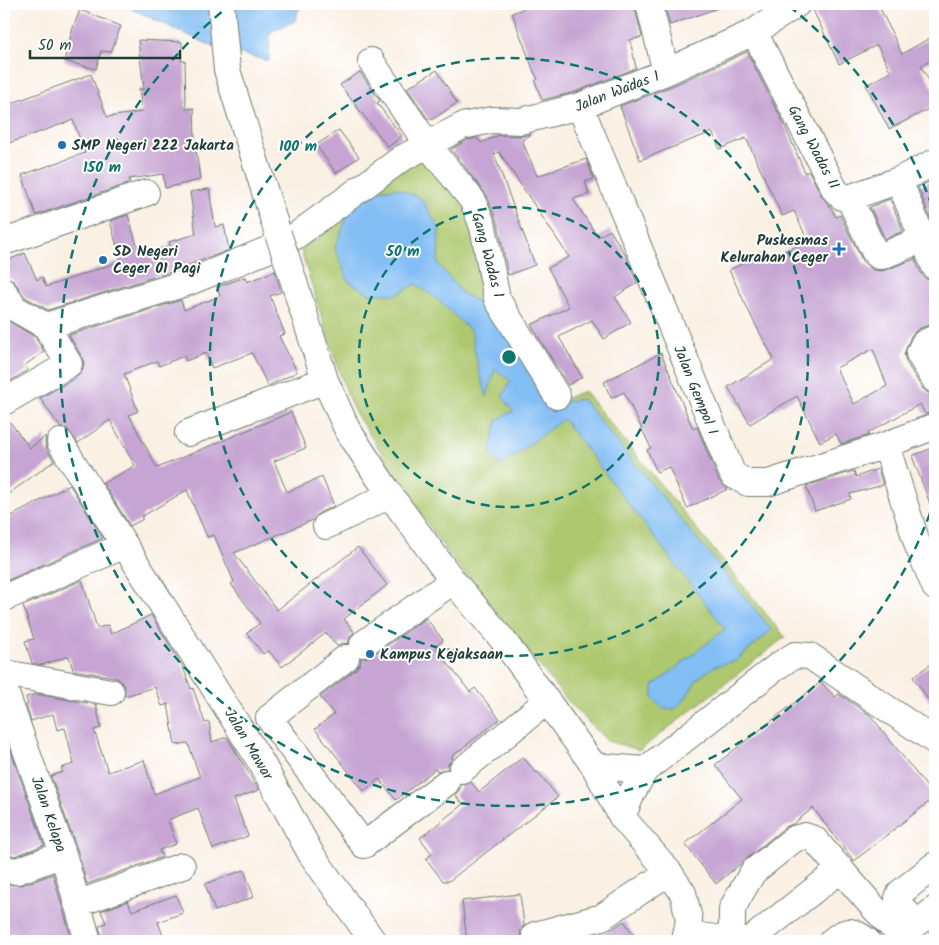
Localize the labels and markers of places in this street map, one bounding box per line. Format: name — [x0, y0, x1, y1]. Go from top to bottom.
place label: SMP Negeri 222 Jakarta — [72, 134, 234, 158]
marker: SMP Negeri 222 Jakarta — [56, 139, 68, 151]
place label: Puskesmas Kelurahan Ceger — [721, 229, 829, 270]
place label: SD Negeri Ceger 01 Pagi — [113, 240, 201, 281]
marker: Puskesmas Kelurahan Ceger — [832, 242, 846, 256]
marker: SD Negeri Ceger 01 Pagi — [97, 254, 109, 266]
centre of rings — [500, 348, 518, 366]
place label: Kampus Kejaksaan — [380, 643, 503, 667]
marker: Kampus Kejaksaan — [364, 648, 376, 660]

